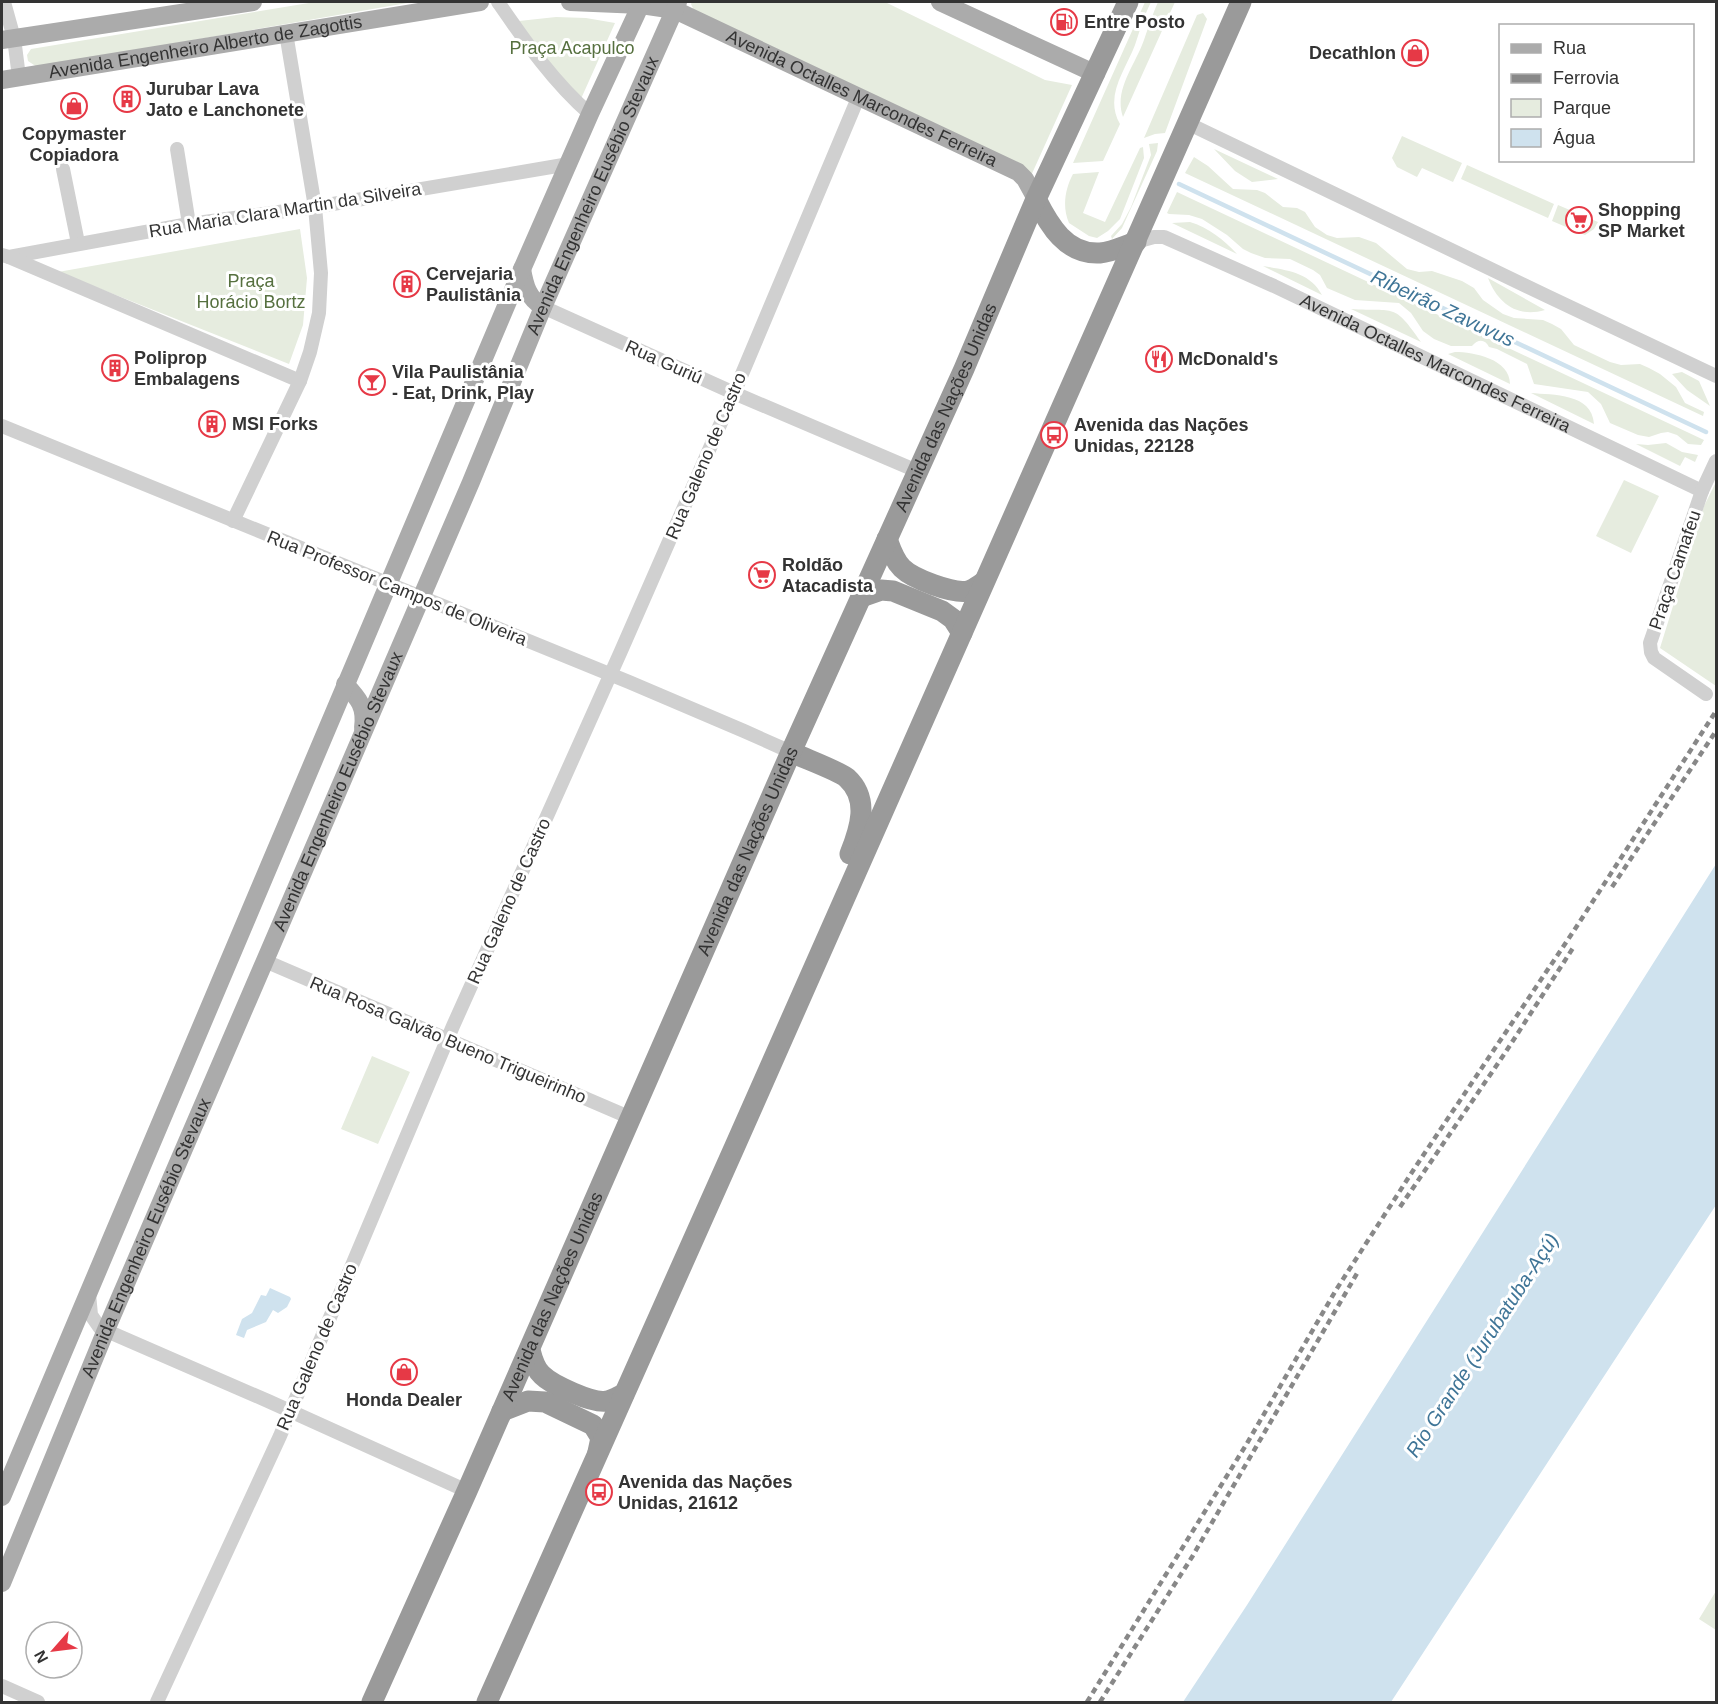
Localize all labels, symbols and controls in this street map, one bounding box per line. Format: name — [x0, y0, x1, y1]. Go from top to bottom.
fuel station icon: Entre Posto — [1049, 7, 1079, 37]
street label: Avenida Engenheiro Alberto de Zagottis — [47, 11, 363, 82]
place label: Entre Posto — [1084, 12, 1185, 32]
legend — [1499, 24, 1694, 162]
street label: Avenida Octalles Marcondes Ferreira — [723, 26, 1001, 171]
park label: Praça Acapulco — [509, 38, 635, 58]
shop icon: Decathlon — [1400, 38, 1430, 68]
text: Rua — [1553, 38, 1587, 58]
place label: Decathlon — [1309, 43, 1396, 63]
street label: Avenida Engenheiro Eusébio Stevaux — [523, 53, 663, 338]
text: Ferrovia — [1553, 68, 1620, 88]
place label: Jurubar Lava Jato e Lanchonete — [146, 79, 304, 120]
building icon: Jurubar Lava Jato e Lanchonete — [112, 84, 142, 114]
shop icon: Copymaster Copiadora — [59, 91, 89, 121]
text: Parque — [1553, 98, 1611, 118]
place label: Copymaster Copiadora — [22, 124, 126, 165]
text: Água — [1553, 128, 1596, 148]
street label: Rua Maria Clara Martin da Silveira — [148, 178, 423, 241]
place label: Shopping SP Market — [1598, 200, 1685, 241]
supermarket icon: Shopping SP Market — [1564, 205, 1594, 235]
place label: Cervejaria Paulistânia — [426, 264, 522, 305]
water label: Ribeirão Zavuvus — [1368, 265, 1518, 351]
building icon: Cervejaria Paulistânia — [392, 269, 422, 299]
park label: Praça Horácio Bortz — [196, 271, 306, 312]
street label: Avenida Octalles Marcondes Ferreira — [1297, 290, 1574, 437]
street label: Avenida das Nações Unidas — [891, 300, 1001, 515]
street label: Rua Guriú — [622, 336, 706, 388]
restaurant icon: McDonald's — [1144, 344, 1174, 374]
place label: Poliprop Embalagens — [134, 348, 240, 389]
place label: McDonald's — [1178, 349, 1278, 369]
building icon: Poliprop Embalagens — [100, 353, 130, 383]
place label: Vila Paulistânia - Eat, Drink, Play — [392, 362, 534, 403]
bar icon: Vila Paulistânia - Eat, Drink, Play — [357, 367, 387, 397]
street label: Rua Galeno de Castro — [662, 370, 750, 542]
building icon: MSI Forks — [197, 409, 227, 439]
place label: MSI Forks — [232, 414, 318, 434]
place label: Avenida das Nações Unidas, 22128 — [1074, 415, 1248, 456]
bus stop icon: Avenida das Nações Unidas, 22128 — [1039, 420, 1069, 450]
street label: Praça Camafeu — [1645, 508, 1705, 632]
street label: Rua Professor Campos de Oliveira — [264, 527, 531, 650]
place label: Roldão Atacadista — [782, 555, 874, 596]
supermarket icon: Roldão Atacadista — [747, 560, 777, 590]
street label: Avenida Engenheiro Eusébio Stevaux — [269, 649, 407, 934]
street label: Avenida das Nações Unidas — [693, 744, 802, 959]
street label: Rua Galeno de Castro — [463, 815, 555, 987]
street label: Rua Rosa Galvão Bueno Trigueirinho — [307, 973, 589, 1107]
street label: Avenida Engenheiro Eusébio Stevaux — [78, 1095, 215, 1381]
street label: Avenida das Nações Unidas — [498, 1189, 607, 1404]
water label: Rio Grande (Jurubatuba-Açú) — [1401, 1229, 1563, 1461]
street label: Rua Galeno de Castro — [273, 1261, 361, 1433]
shop icon: Honda Dealer — [389, 1357, 419, 1387]
place label: Honda Dealer — [346, 1390, 462, 1410]
place label: Avenida das Nações Unidas, 21612 — [618, 1472, 792, 1513]
bus stop icon: Avenida das Nações Unidas, 21612 — [584, 1477, 614, 1507]
north arrow — [24, 1620, 84, 1680]
text: N — [31, 1648, 51, 1666]

